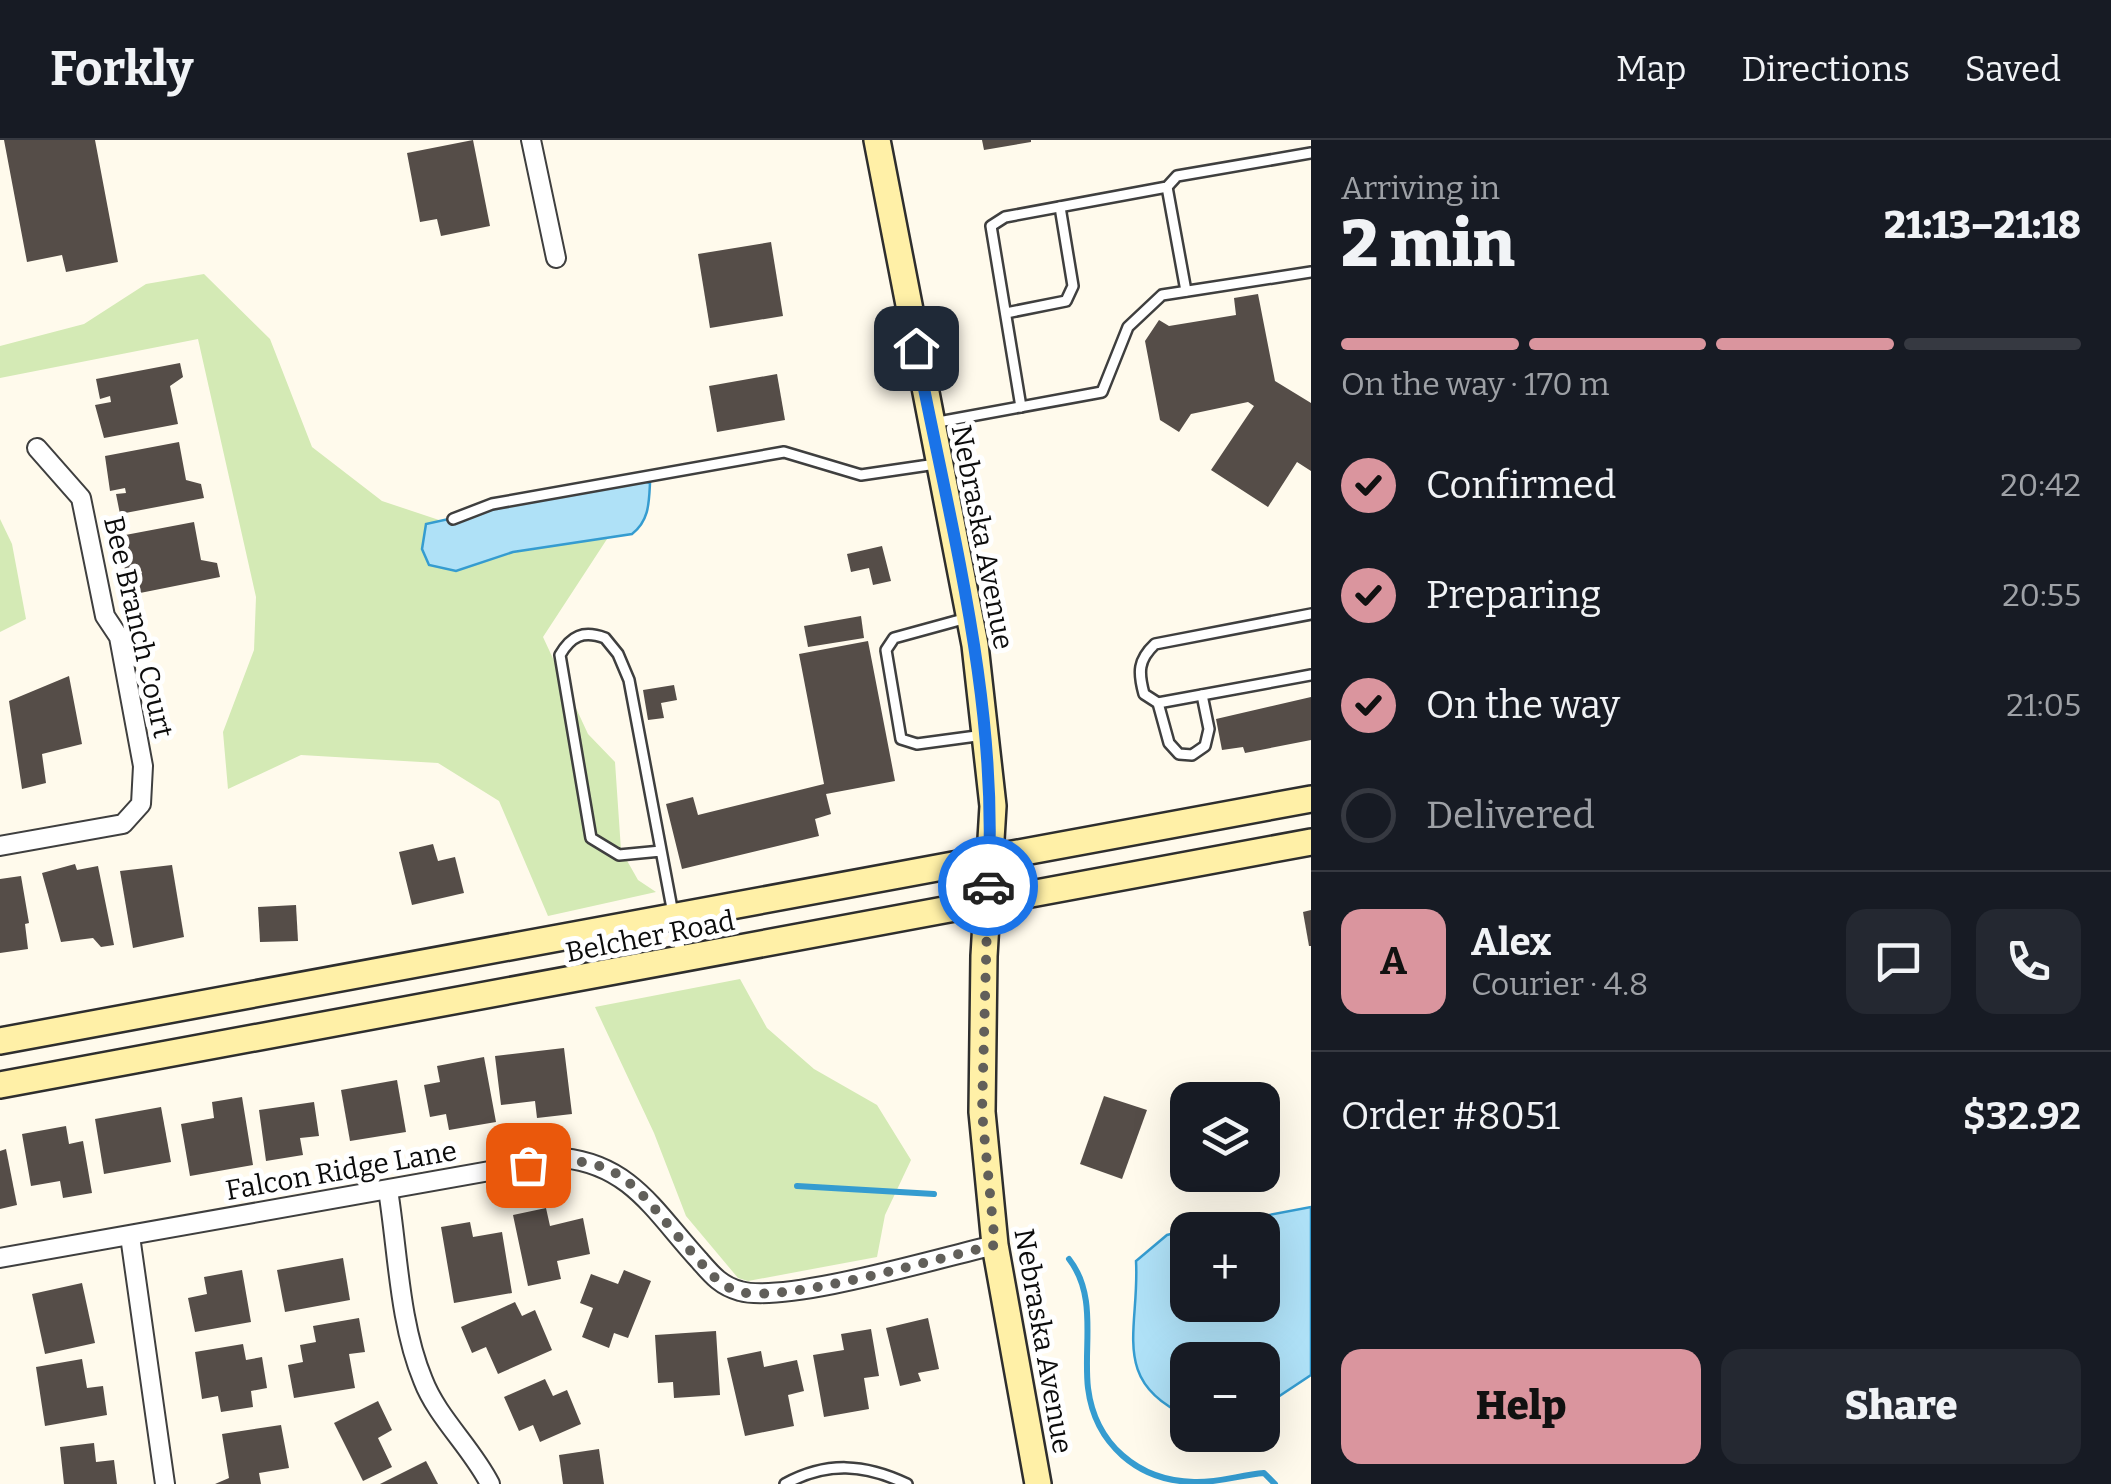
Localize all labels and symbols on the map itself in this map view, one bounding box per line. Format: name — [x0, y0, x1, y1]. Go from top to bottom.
pin — [874, 306, 959, 391]
street label: Nebraska Avenue — [945, 422, 1020, 652]
street label: Bee Branch Court — [97, 513, 180, 741]
courier — [938, 836, 1038, 936]
street label: Belcher Road — [563, 904, 737, 969]
pin — [486, 1123, 571, 1208]
street label: Falcon Ridge Lane — [223, 1134, 459, 1207]
street label: Nebraska Avenue — [1007, 1226, 1080, 1456]

